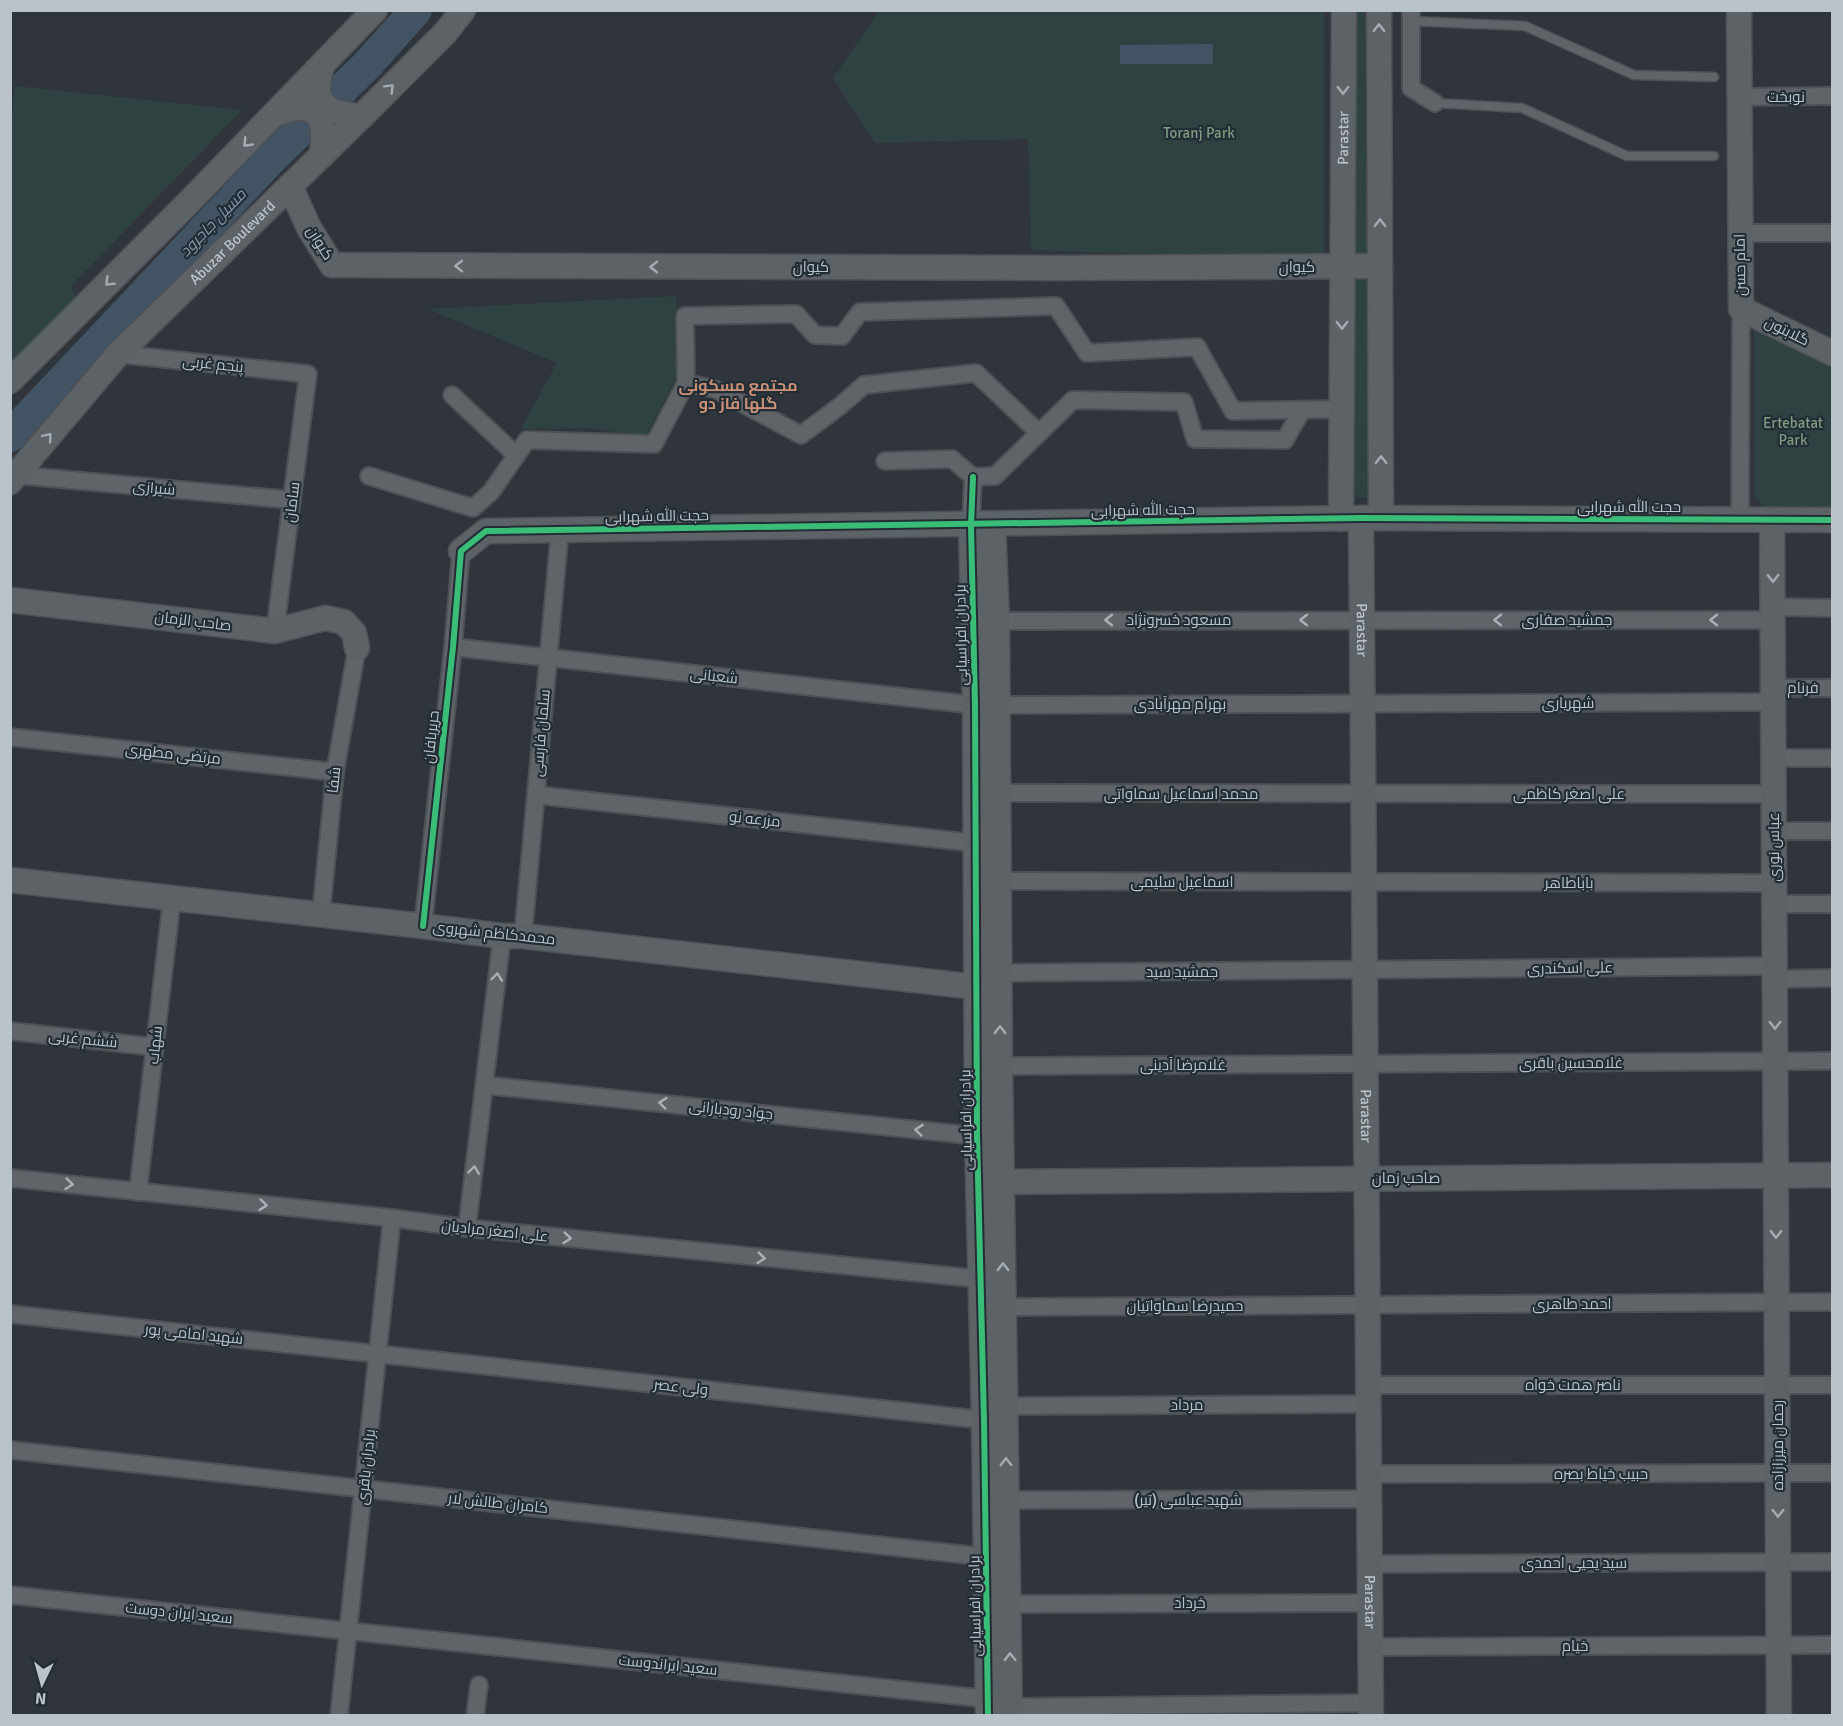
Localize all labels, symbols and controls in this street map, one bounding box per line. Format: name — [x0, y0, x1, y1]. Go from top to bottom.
one-way arrow — [1373, 23, 1385, 32]
one-way arrow — [382, 85, 393, 96]
one-way arrow — [1337, 85, 1349, 94]
street label: نوبخت — [1767, 88, 1805, 106]
street label: Parastar — [1334, 111, 1352, 165]
park label: Toranj Park — [1163, 124, 1235, 142]
one-way arrow — [243, 136, 254, 147]
water label: مسیل جاجرود — [176, 184, 251, 261]
street label: Abuzar Boulevard — [185, 197, 279, 288]
one-way arrow — [1374, 218, 1386, 227]
street label: کیوان — [302, 223, 337, 264]
street label: امام حسن — [1730, 234, 1751, 296]
street label: کیوان — [793, 258, 829, 277]
street label: کیوان — [1279, 258, 1315, 277]
one-way arrow — [454, 259, 463, 272]
one-way arrow — [649, 261, 658, 273]
one-way arrow — [106, 274, 117, 285]
street label: گلابتون — [1761, 313, 1812, 350]
one-way arrow — [1336, 320, 1348, 329]
street label: پنجم غربی — [181, 352, 244, 377]
district label: مجتمع مسکونی گلها فاز دو — [678, 376, 798, 414]
park label: Ertebatat Park — [1763, 414, 1823, 449]
one-way arrow — [41, 433, 52, 444]
one-way arrow — [1375, 455, 1387, 464]
street label: شیرازی — [132, 477, 176, 500]
street label: سامان — [281, 481, 304, 524]
street label: حجت الله شهرابی — [1577, 497, 1681, 517]
street label: حجت الله شهرابی — [1091, 499, 1195, 521]
street label: حجت الله شهرابی — [605, 505, 709, 527]
one-way arrow — [1767, 574, 1779, 583]
street label: برادران افراسیابی — [951, 584, 972, 686]
street label: Parastar — [1353, 603, 1371, 657]
street label: صاحب الزمان — [153, 607, 232, 636]
street label: مسعود خسرونژاد — [1127, 611, 1231, 629]
street label: جمشید صفاری — [1522, 611, 1612, 630]
one-way arrow — [1104, 614, 1113, 626]
one-way arrow — [1299, 614, 1308, 626]
one-way arrow — [1494, 614, 1503, 626]
one-way arrow — [1710, 614, 1719, 626]
street label: شعبانی — [689, 665, 739, 688]
street label: فرنام — [1787, 679, 1819, 698]
street label: سلمان فارسی — [528, 688, 555, 778]
street label: شهریاری — [1542, 694, 1594, 713]
street label: بهرام مهرآبادی — [1134, 695, 1226, 714]
street label: حریربافان — [419, 710, 444, 765]
street label: مرتضی مطهری — [124, 740, 222, 769]
street label: شفا — [323, 766, 345, 794]
street label: محمد اسماعیل سماواتی — [1104, 785, 1258, 804]
street label: علی اصغر کاظمی — [1513, 785, 1625, 804]
street label: مزرعه نو — [728, 807, 782, 831]
street label: عباس نوری — [1765, 812, 1784, 882]
street label: اسماعیل سلیمی — [1131, 873, 1233, 892]
street label: باباطاهر — [1544, 874, 1593, 892]
street label: محمدکاظم شهروی — [432, 918, 556, 949]
street label: علی اسکندری — [1527, 958, 1613, 979]
street label: جمشید سید — [1146, 963, 1218, 981]
one-way arrow — [491, 972, 503, 981]
one-way arrow — [1769, 1021, 1781, 1030]
street label: شهاب — [144, 1025, 167, 1065]
street label: ششم غربی — [48, 1026, 118, 1053]
one-way arrow — [994, 1026, 1006, 1035]
street label: غلامحسین باقری — [1519, 1054, 1623, 1073]
street label: غلامرضا آدینی — [1140, 1056, 1226, 1075]
street label: برادران افراسیابی — [956, 1069, 977, 1171]
street label: Parastar — [1357, 1089, 1375, 1143]
one-way arrow — [658, 1097, 667, 1110]
street label: جواد رودبارانی — [688, 1097, 774, 1124]
one-way arrow — [915, 1124, 924, 1137]
one-way arrow — [467, 1166, 480, 1175]
street label: صاحب زمان — [1372, 1169, 1440, 1188]
one-way arrow — [64, 1177, 73, 1190]
one-way arrow — [258, 1198, 267, 1210]
street label: علی اصغر مرادیان — [440, 1216, 549, 1247]
one-way arrow — [1770, 1229, 1783, 1238]
one-way arrow — [562, 1231, 571, 1244]
one-way arrow — [756, 1251, 765, 1263]
one-way arrow — [997, 1263, 1009, 1272]
street label: احمد طاهری — [1532, 1295, 1612, 1314]
street label: حمیدرضا سماواتیان — [1127, 1297, 1243, 1316]
street label: شهید امامی پور — [143, 1320, 244, 1349]
street label: ولی عصر — [652, 1375, 709, 1400]
street label: ناصر همت خواه — [1525, 1376, 1621, 1394]
street label: مرداد — [1171, 1396, 1203, 1414]
street label: رحمان میرزازاده — [1769, 1400, 1788, 1490]
street label: برادران باقری — [353, 1428, 380, 1506]
one-way arrow — [1000, 1458, 1012, 1467]
street label: حبیب خیاط بصره — [1554, 1465, 1648, 1483]
street label: کامران طالش لار — [446, 1489, 549, 1518]
street label: شهید عباسی (تیر) — [1134, 1491, 1242, 1510]
one-way arrow — [1772, 1508, 1784, 1517]
street label: سید یحیی احمدی — [1521, 1554, 1627, 1573]
street label: برادران افراسیابی — [965, 1555, 986, 1657]
street label: Parastar — [1361, 1575, 1379, 1629]
street label: خرداد — [1174, 1594, 1206, 1612]
street label: سعید ایران دوست — [124, 1598, 233, 1629]
street label: خیام — [1562, 1637, 1588, 1656]
street label: سعید ایراندوست — [618, 1651, 718, 1679]
one-way arrow — [1004, 1653, 1016, 1662]
north arrow — [12, 1654, 72, 1714]
text: N — [34, 1687, 47, 1708]

